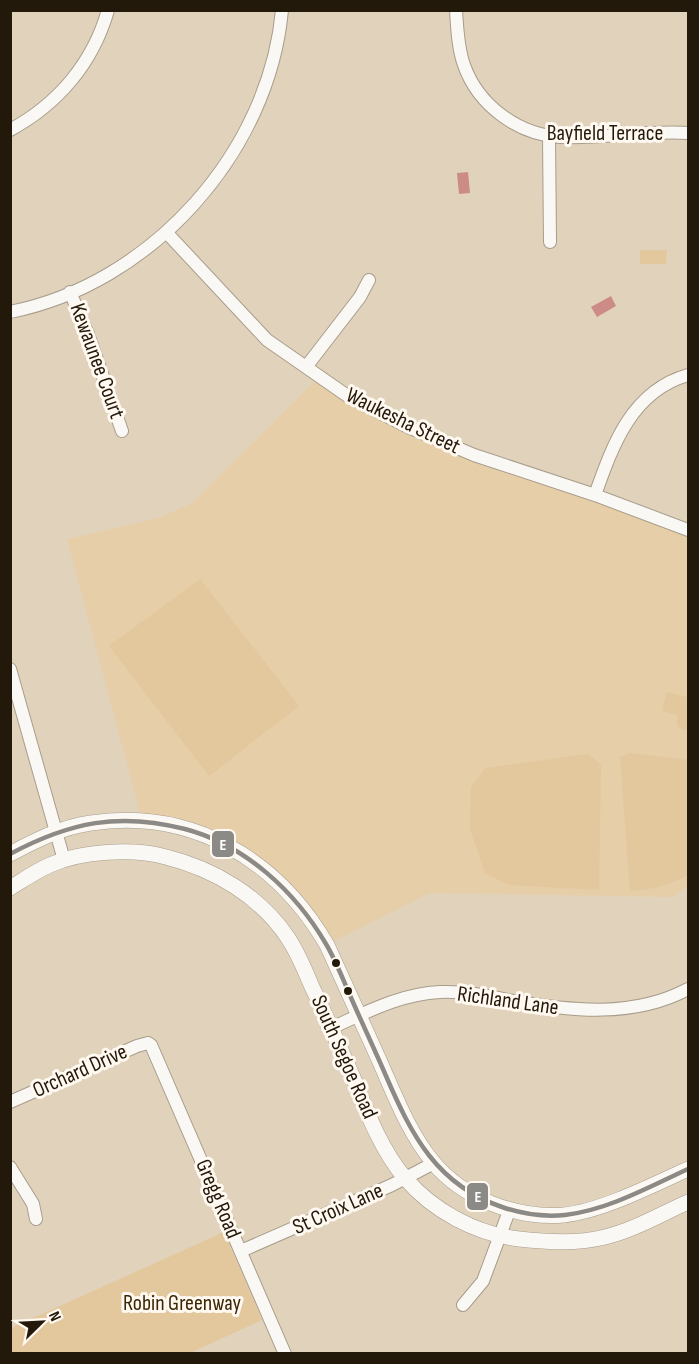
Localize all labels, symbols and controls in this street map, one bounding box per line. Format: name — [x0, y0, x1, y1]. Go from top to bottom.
street label: Bayfield Terrace — [547, 120, 663, 147]
street label: Kewaunee Court — [64, 300, 130, 423]
street label: Waukesha Street — [341, 382, 465, 460]
line badge: E — [211, 830, 235, 858]
text: E — [220, 836, 227, 855]
unlabelled marker — [330, 957, 342, 969]
street label: Richland Lane — [456, 981, 560, 1021]
unlabelled marker — [342, 985, 354, 997]
street label: South Segoe Road — [305, 991, 383, 1123]
street label: Orchard Drive — [29, 1038, 131, 1104]
street label: Gregg Road — [189, 1155, 247, 1243]
street label: St Croix Lane — [289, 1177, 387, 1241]
line badge: E — [466, 1182, 489, 1211]
text: E — [475, 1188, 482, 1207]
park label: Robin Greenway — [123, 1290, 242, 1317]
north arrow — [12, 1292, 72, 1352]
text: N — [44, 1309, 65, 1324]

